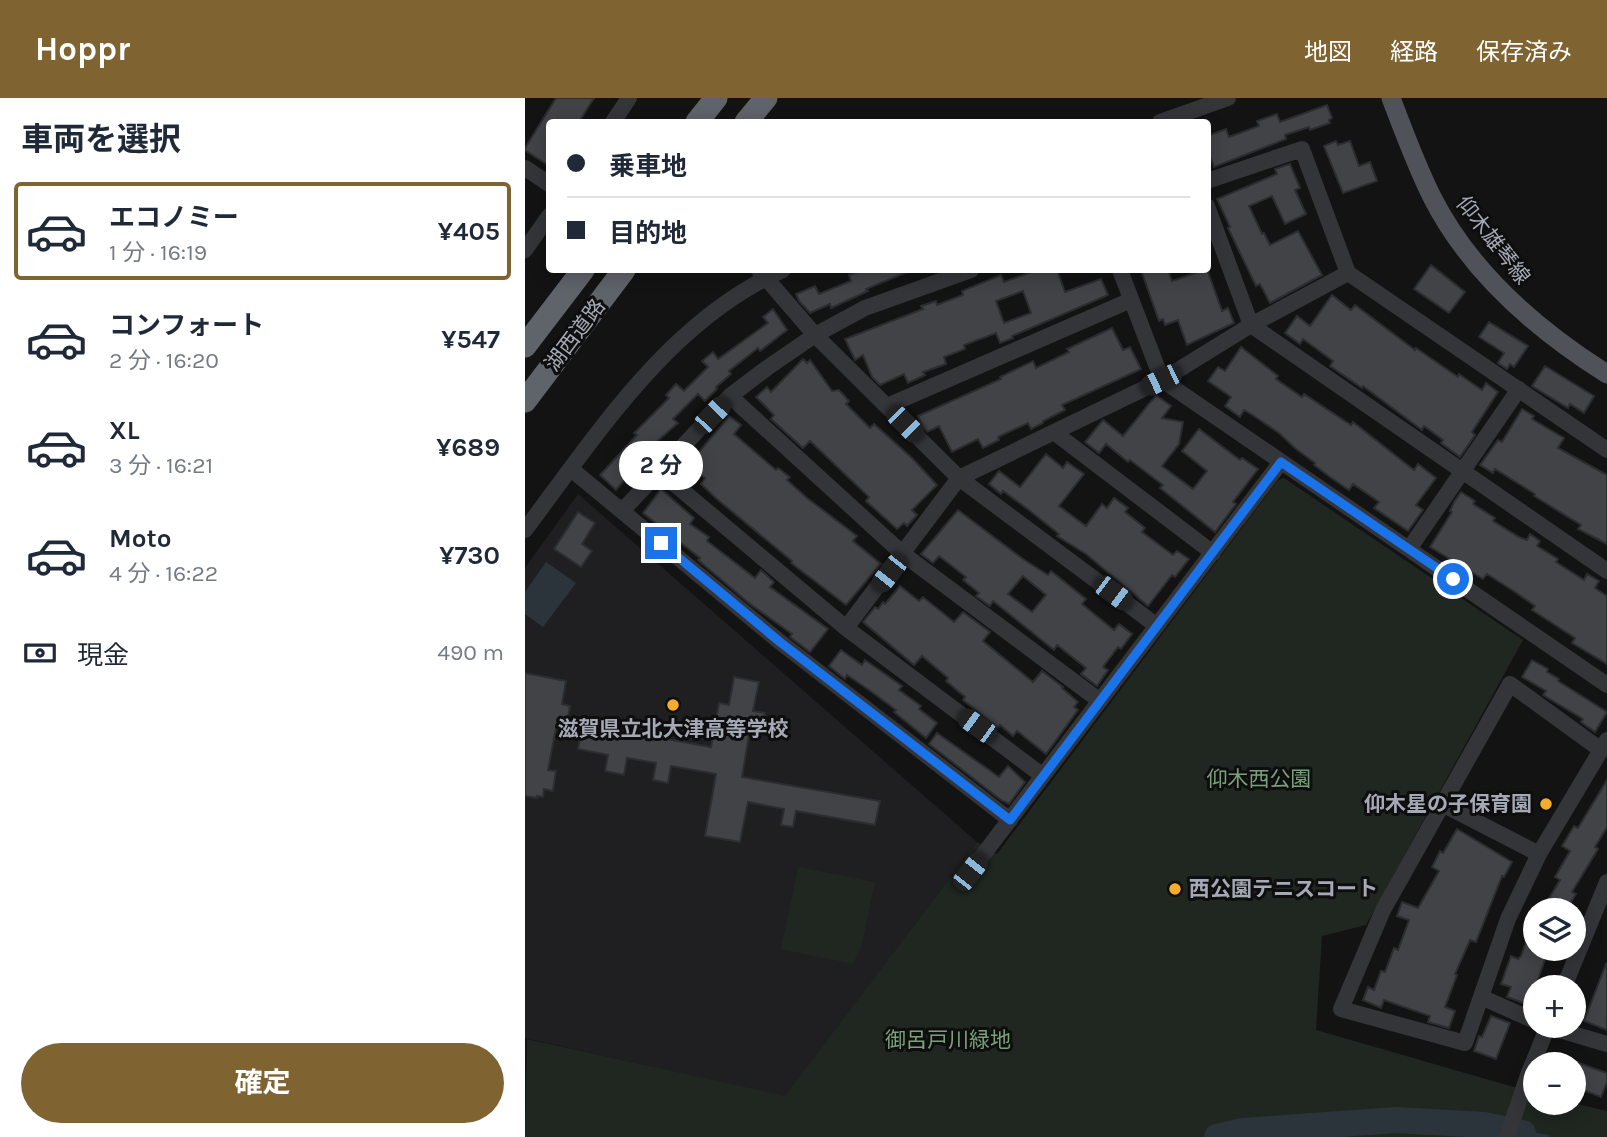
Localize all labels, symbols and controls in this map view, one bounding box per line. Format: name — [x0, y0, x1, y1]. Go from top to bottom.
text: Hoppr — [35, 30, 130, 68]
text: 地図 — [1304, 38, 1352, 66]
text: 経路 — [1390, 38, 1438, 66]
text: 保存済み — [1476, 38, 1572, 66]
text: 車両を選択 — [21, 121, 181, 158]
text: 乗車地 — [609, 151, 687, 182]
street label: 仰木雄琴線 — [1451, 191, 1535, 289]
icon: car — [25, 200, 88, 263]
text: エコノミー — [109, 202, 239, 233]
text: ¥405 — [438, 216, 500, 247]
text: 目的地 — [609, 218, 687, 249]
text: 1 分 · 16:19 — [109, 239, 207, 266]
street label: 湖西道路 — [540, 294, 610, 376]
icon: car — [25, 308, 88, 371]
text: コンフォート — [109, 310, 264, 341]
text: ¥547 — [441, 324, 500, 355]
text: 2 分 · 16:20 — [109, 347, 219, 374]
car — [1138, 361, 1185, 399]
car — [690, 393, 735, 437]
car — [883, 402, 928, 446]
text: XL — [109, 415, 140, 446]
icon: car — [25, 416, 88, 479]
text: ¥689 — [436, 432, 500, 463]
callout: 2 分 — [619, 442, 703, 490]
text: 3 分 · 16:21 — [109, 452, 213, 479]
text: 2 分 — [640, 452, 682, 479]
text: Moto — [109, 523, 171, 554]
icon: car — [25, 524, 88, 587]
route end — [645, 527, 677, 559]
text: ¥730 — [439, 540, 500, 571]
car — [868, 550, 911, 596]
text: 4 分 · 16:22 — [109, 560, 218, 587]
route start — [1437, 563, 1469, 595]
car — [1090, 572, 1137, 614]
icon: cash — [21, 634, 59, 672]
text: 490 m — [437, 639, 504, 666]
text: 現金 — [77, 640, 129, 671]
marker: 滋賀県立北大津高等学校 — [665, 697, 681, 713]
car — [954, 705, 1001, 747]
place label: 滋賀県立北大津高等学校 — [558, 717, 789, 741]
park label: 仰木西公園 — [1207, 767, 1312, 791]
place label: 仰木星の子保育園 — [1364, 792, 1532, 816]
marker: 仰木星の子保育園 — [1538, 796, 1554, 812]
car — [949, 849, 992, 895]
place label: 西公園テニスコート — [1189, 877, 1378, 901]
marker: 西公園テニスコート — [1167, 881, 1183, 897]
map controls — [1523, 898, 1586, 1115]
button: layers — [1523, 898, 1586, 961]
button: + — [1523, 975, 1586, 1038]
park label: 御呂戸川緑地 — [885, 1028, 1011, 1052]
button: 確定 — [21, 1043, 504, 1123]
button: − — [1523, 1052, 1586, 1115]

